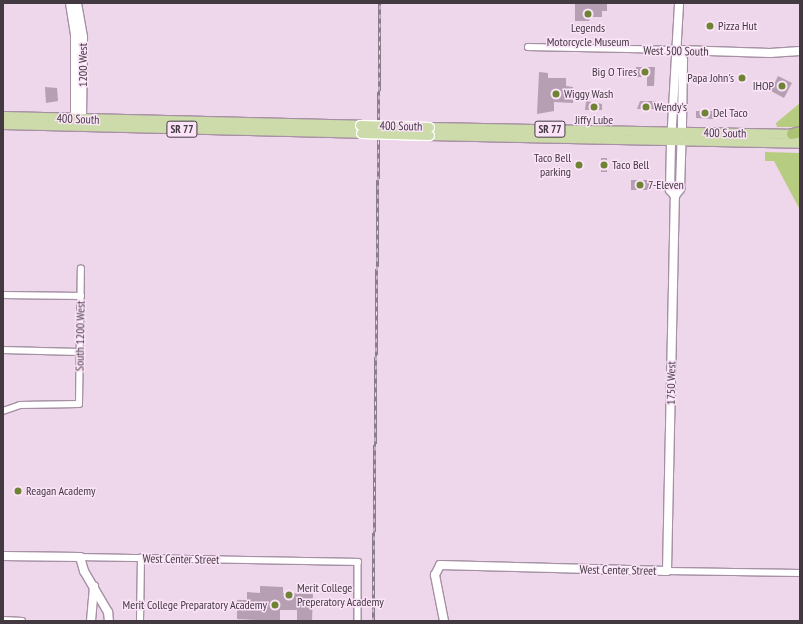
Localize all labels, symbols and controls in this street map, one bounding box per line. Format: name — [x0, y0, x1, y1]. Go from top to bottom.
marker: Legends Motorcycle Museum — [583, 9, 593, 19]
place label: Pizza Hut — [718, 19, 757, 33]
place label: Legends Motorcycle Museum — [547, 21, 629, 49]
marker: Pizza Hut — [705, 21, 715, 31]
street label: 1200 West — [76, 43, 90, 87]
street label: West 500 South — [643, 43, 709, 59]
place label: Big O Tires — [592, 65, 637, 79]
marker: Big O Tires — [640, 67, 650, 77]
place label: Papa John's — [687, 71, 734, 85]
marker: Papa John's — [737, 73, 747, 83]
place label: IHOP — [753, 79, 774, 93]
marker: IHOP — [777, 81, 787, 91]
place label: Wiggy Wash — [564, 87, 614, 101]
marker: Wiggy Wash — [551, 89, 561, 99]
place label: Wendy's — [654, 100, 687, 114]
marker: Jiffy Lube — [589, 102, 599, 112]
marker: Wendy's — [641, 102, 651, 112]
place label: Del Taco — [713, 106, 748, 120]
marker: Del Taco — [700, 108, 710, 118]
street label: 400 South — [56, 111, 100, 127]
place label: Jiffy Lube — [575, 113, 613, 127]
street label: 400 South — [379, 118, 423, 134]
road number: SR 77 — [166, 120, 198, 138]
road number: SR 77 — [534, 120, 566, 138]
street label: 400 South — [703, 125, 747, 141]
place label: Taco Bell parking — [534, 151, 571, 179]
place label: Taco Bell — [612, 158, 649, 172]
marker: Taco Bell parking — [574, 160, 584, 170]
marker: Taco Bell — [599, 160, 609, 170]
place label: 7-Eleven — [648, 178, 684, 192]
marker: 7-Eleven — [635, 180, 645, 190]
street label: South 1200 West — [72, 301, 88, 371]
street label: 1750 West — [663, 361, 679, 405]
place label: Reagan Academy — [26, 484, 96, 498]
marker: Reagan Academy — [13, 486, 23, 496]
street label: West Center Street — [143, 551, 219, 567]
street label: West Center Street — [580, 562, 656, 578]
place label: Merit College Preperatory Academy — [297, 581, 384, 609]
marker: Merit College Preperatory Academy — [284, 590, 294, 600]
place label: Merit College Preparatory Academy — [122, 598, 267, 612]
marker: Merit College Preparatory Academy — [270, 600, 280, 610]

